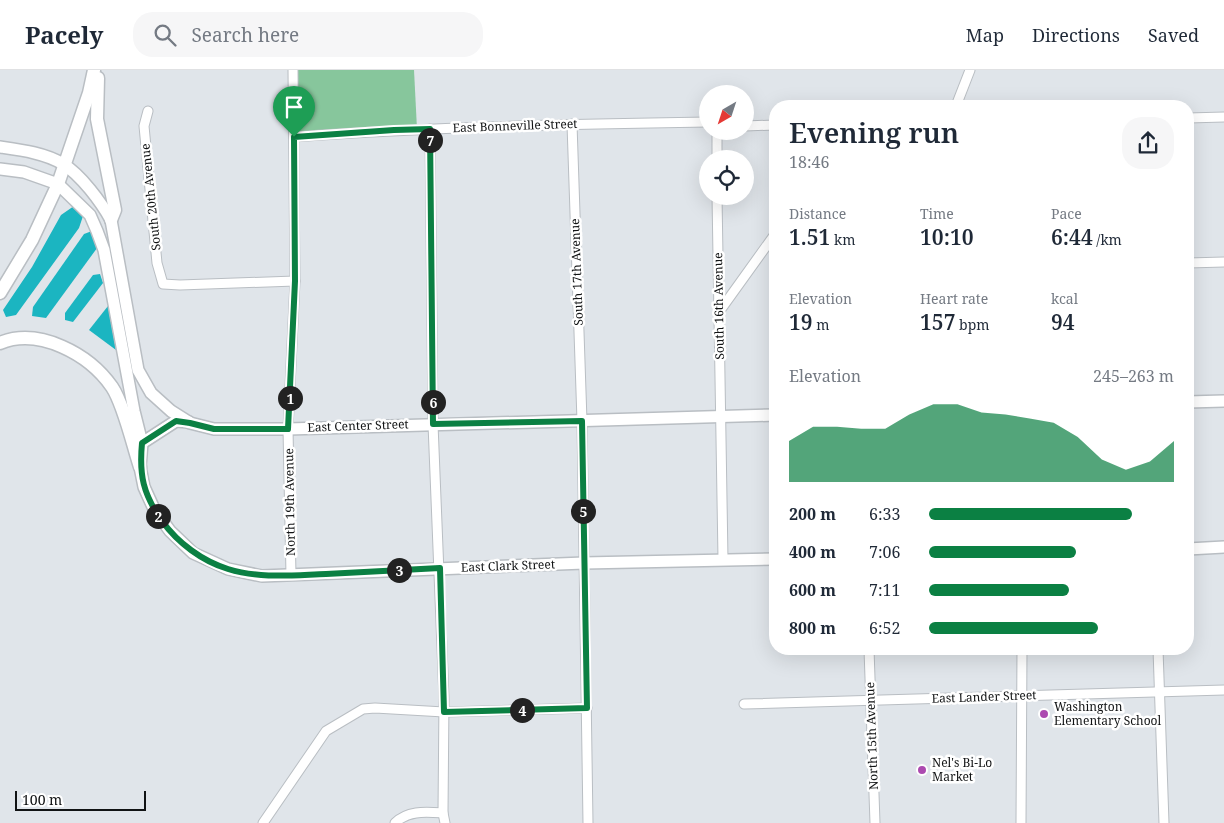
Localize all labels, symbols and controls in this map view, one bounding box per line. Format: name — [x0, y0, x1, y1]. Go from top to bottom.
search box — [133, 12, 483, 57]
text: Pacely — [25, 18, 103, 51]
icon: search — [151, 21, 179, 49]
text: Search here — [191, 22, 299, 48]
text: Map — [966, 23, 1004, 47]
text: Directions — [1032, 23, 1120, 47]
text: Saved — [1148, 23, 1199, 47]
north arrow — [699, 85, 754, 140]
map controls — [699, 85, 754, 205]
pin — [273, 86, 315, 137]
icon: arrive — [280, 93, 308, 121]
text: Evening run — [789, 113, 959, 151]
street label: East Bonneville Street — [452, 115, 578, 136]
button: share — [1122, 117, 1174, 169]
pin: 7 — [418, 128, 442, 152]
text: 7 — [427, 131, 434, 150]
street label: South 20th Avenue — [136, 143, 165, 251]
button: locate — [699, 150, 754, 205]
text: 18:46 — [789, 151, 829, 173]
text: Distance — [789, 204, 846, 223]
text: Time — [920, 204, 954, 223]
text: Pace — [1051, 204, 1082, 223]
street label: South 17th Avenue — [566, 218, 587, 326]
text: 1.51 — [789, 223, 830, 251]
text: 10:10 — [920, 223, 974, 251]
text: 6:44 — [1051, 223, 1093, 251]
text: km — [830, 230, 855, 249]
text: /km — [1093, 230, 1122, 249]
street label: South 16th Avenue — [709, 252, 728, 360]
text: Elevation — [789, 289, 852, 308]
text: Heart rate — [920, 289, 988, 308]
text: kcal — [1051, 289, 1078, 308]
text: 19 — [789, 308, 813, 336]
text: 157 — [920, 308, 955, 336]
text: 94 — [1051, 308, 1075, 336]
text: m — [813, 315, 830, 334]
text: bpm — [955, 315, 990, 334]
text: Elevation — [789, 365, 861, 387]
text: 245–263 m — [1093, 365, 1174, 387]
pin: 1 — [278, 386, 302, 410]
text: 1 — [287, 389, 294, 408]
pin: 6 — [420, 390, 446, 414]
text: 6 — [430, 393, 437, 412]
street label: East Center Street — [307, 415, 409, 436]
street label: North 19th Avenue — [280, 448, 299, 556]
pin: 5 — [570, 498, 596, 524]
text: 5 — [580, 502, 587, 521]
text: 200 m — [789, 503, 836, 525]
text: 6:33 — [869, 503, 900, 525]
pin: 2 — [146, 504, 170, 528]
text: 2 — [155, 507, 162, 526]
text: 400 m — [789, 541, 836, 563]
text: 7:06 — [869, 541, 900, 563]
street label: East Clark Street — [461, 555, 555, 576]
pin: 3 — [386, 558, 412, 582]
text: 3 — [396, 561, 403, 580]
text: 600 m — [789, 579, 836, 601]
text: 7:11 — [869, 579, 900, 601]
text: 800 m — [789, 617, 836, 639]
text: 6:52 — [869, 617, 900, 639]
street label: North 15th Avenue — [861, 682, 882, 790]
street label: East Lander Street — [931, 686, 1037, 707]
pin: 4 — [510, 698, 534, 722]
place label: Washington Elementary School — [1054, 698, 1162, 729]
text: 4 — [519, 701, 526, 720]
marker: Washington Elementary School — [1038, 708, 1050, 720]
place label: Nel's Bi-Lo Market — [932, 754, 992, 785]
marker: Nel's Bi-Lo Market — [916, 764, 928, 776]
scale bar — [15, 788, 146, 811]
text: 100 m — [22, 790, 62, 809]

